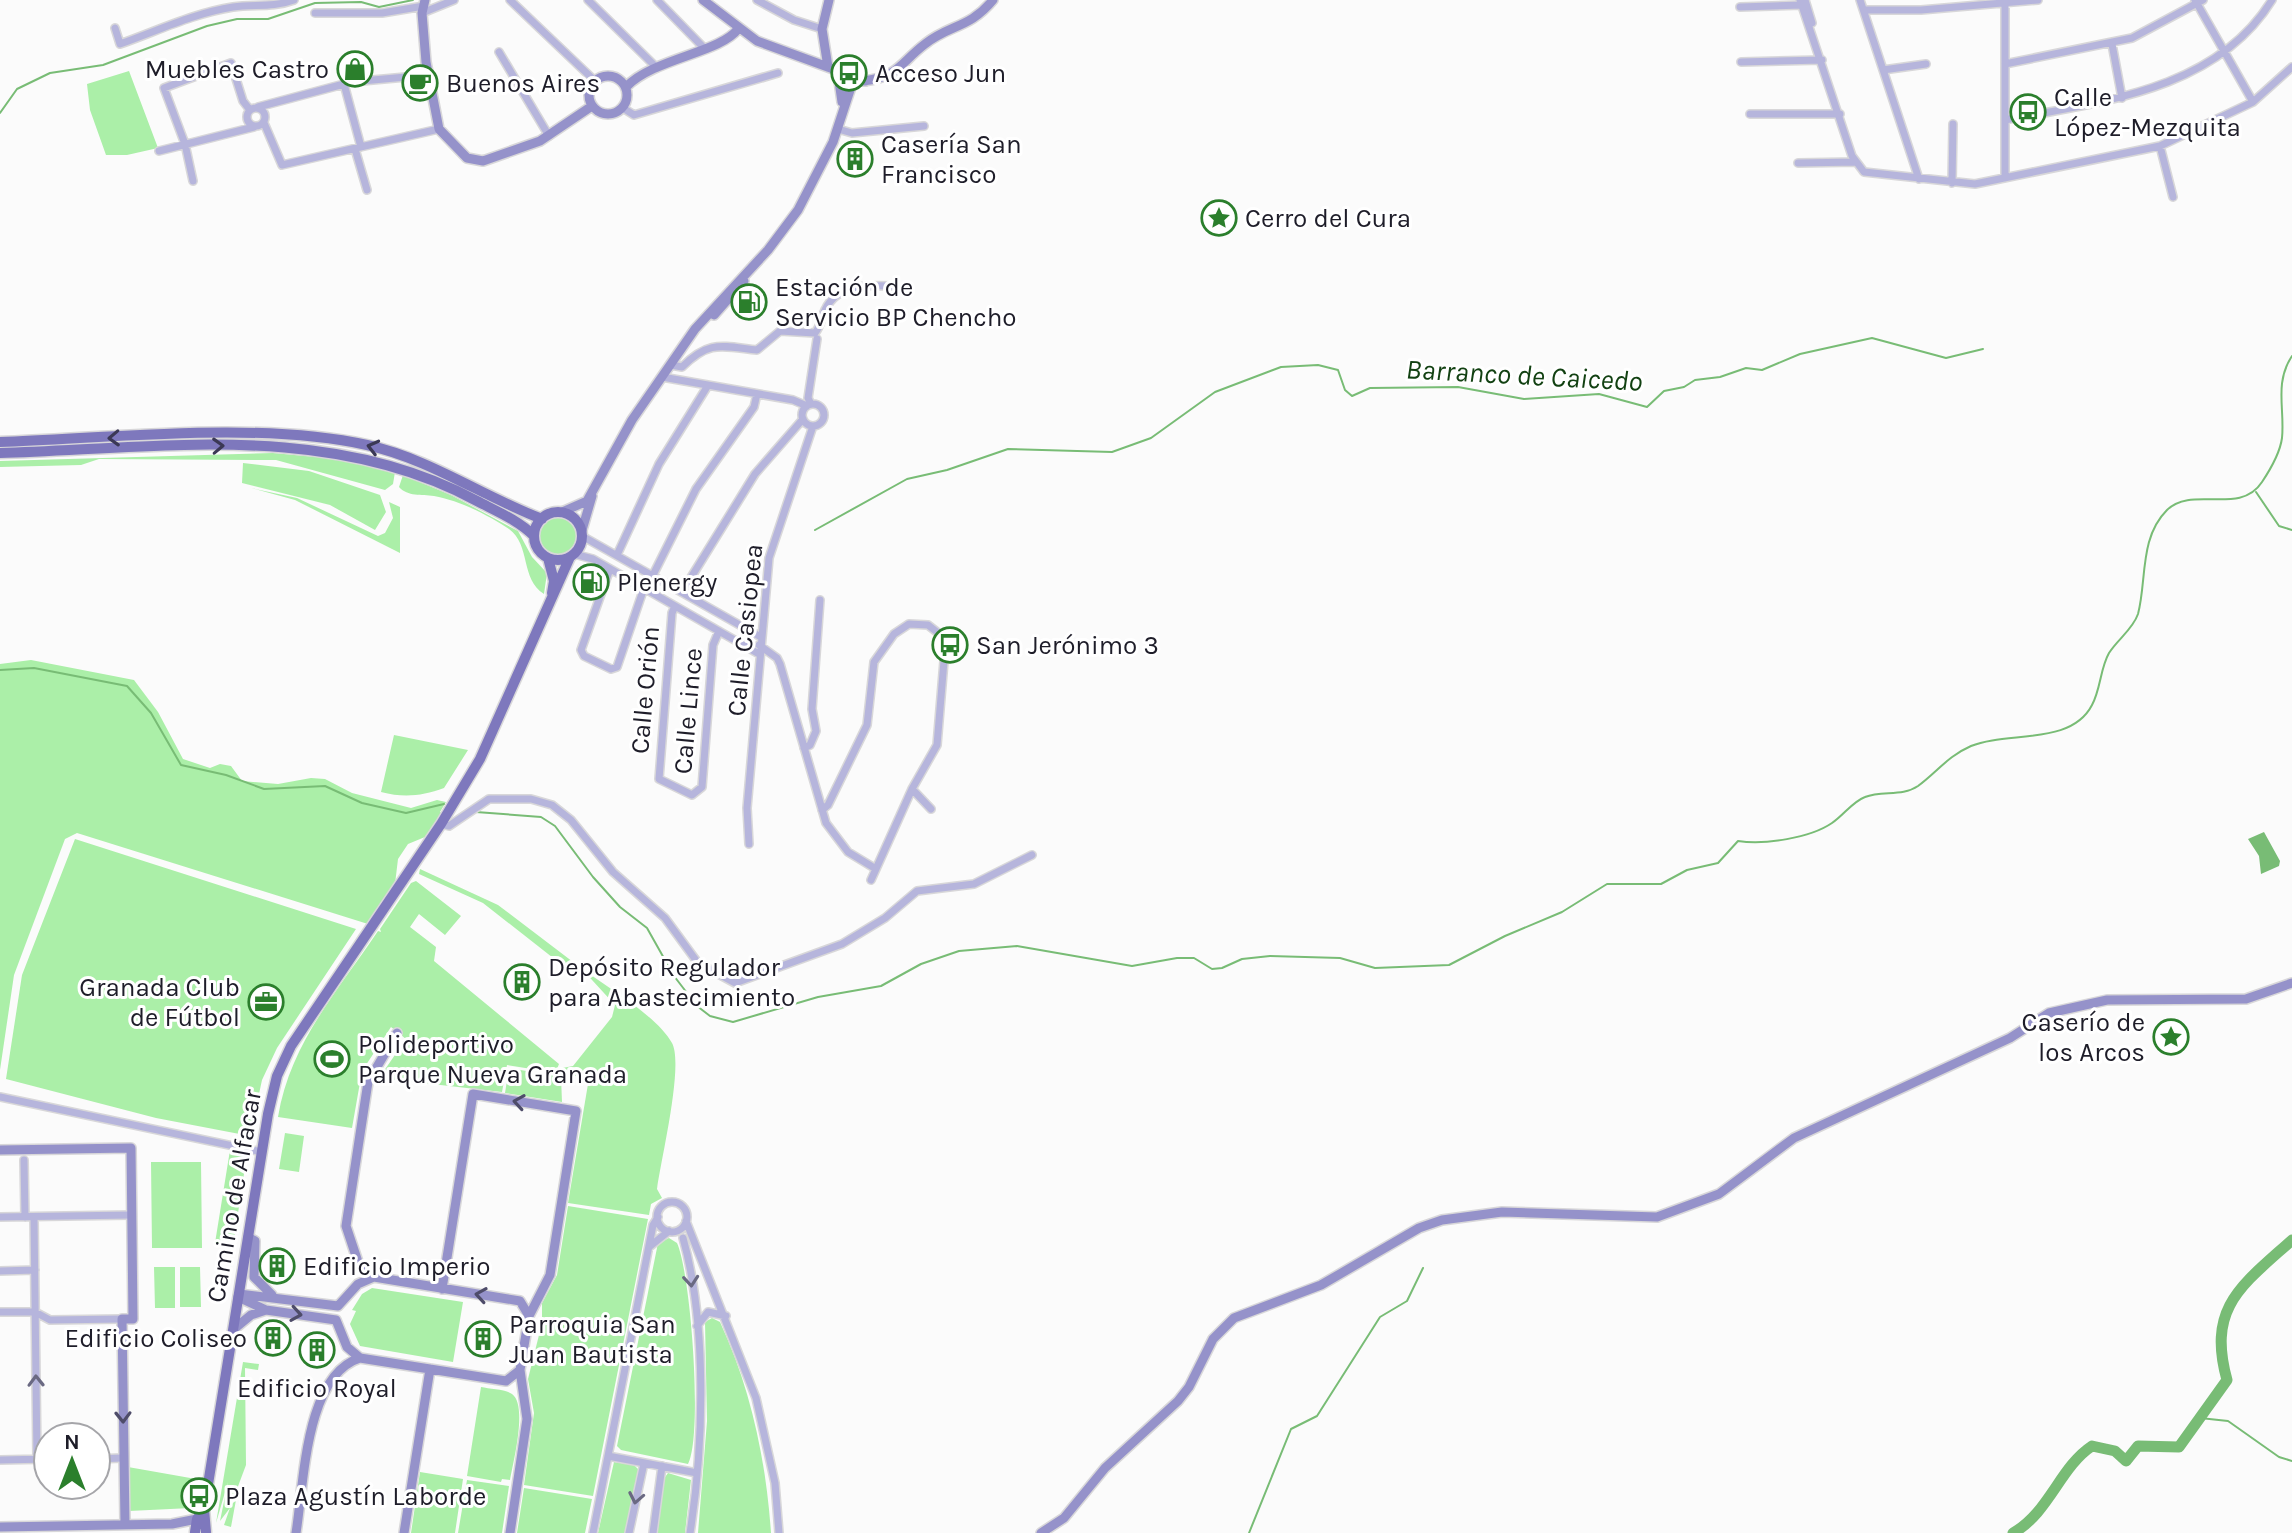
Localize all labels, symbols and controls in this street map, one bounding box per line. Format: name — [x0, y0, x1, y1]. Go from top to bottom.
shop icon: Muebles Castro — [336, 50, 374, 88]
place label: Muebles Castro — [145, 54, 329, 85]
bus stop icon: Acceso Jun — [830, 54, 868, 92]
place label: Acceso Jun — [875, 58, 1006, 89]
cafe icon: Buenos Aires — [401, 64, 439, 102]
place label: Buenos Aires — [446, 68, 600, 99]
place label: Calle López-Mezquita — [2054, 82, 2241, 143]
bus stop icon: Calle López-Mezquita — [2009, 93, 2047, 131]
place label: Casería San Francisco — [881, 129, 1022, 190]
building icon: Casería San Francisco — [836, 140, 874, 178]
place icon: Cerro del Cura — [1200, 199, 1238, 237]
place label: Cerro del Cura — [1245, 203, 1411, 234]
place label: Estación de Servicio BP Chencho — [775, 272, 1017, 333]
fuel station icon: Estación de Servicio BP Chencho — [730, 283, 768, 321]
water label: Barranco de Caicedo — [1405, 352, 1643, 398]
one-way arrow — [107, 429, 120, 446]
one-way arrow — [212, 437, 225, 455]
one-way arrow — [366, 440, 380, 457]
street label: Calle Casiopea — [721, 542, 769, 718]
fuel station icon: Plenergy — [572, 563, 610, 601]
place label: Plenergy — [617, 567, 717, 598]
street label: Calle Orión — [624, 625, 666, 755]
bus stop icon: San Jerónimo 3 — [931, 626, 969, 664]
place label: San Jerónimo 3 — [976, 630, 1159, 661]
street label: Calle Lince — [667, 647, 709, 775]
place label: Depósito Regulador para Abastecimiento — [548, 952, 795, 1013]
building icon: Depósito Regulador para Abastecimiento — [503, 963, 541, 1001]
place label: Granada Club de Fútbol — [79, 972, 240, 1033]
office icon: Granada Club de Fútbol — [247, 983, 285, 1021]
place label: Caserío de los Arcos — [2021, 1007, 2145, 1068]
place icon: Caserío de los Arcos — [2152, 1018, 2190, 1056]
place label: Polideportivo Parque Nueva Granada — [358, 1029, 627, 1090]
sports icon: Polideportivo Parque Nueva Granada — [313, 1040, 351, 1078]
street label: Camino de Alfacar — [200, 1086, 268, 1305]
one-way arrow — [513, 1094, 526, 1111]
building icon: Edificio Imperio — [258, 1247, 296, 1285]
place label: Edificio Imperio — [303, 1251, 491, 1282]
one-way arrow — [683, 1275, 700, 1288]
one-way arrow — [474, 1287, 488, 1304]
one-way arrow — [289, 1305, 303, 1322]
place label: Parroquia San Juan Bautista — [509, 1309, 676, 1370]
building icon: Edificio Coliseo — [254, 1319, 292, 1357]
building icon: Parroquia San Juan Bautista — [464, 1320, 502, 1358]
place label: Edificio Coliseo — [65, 1323, 247, 1354]
building icon: Edificio Royal — [298, 1331, 336, 1369]
place label: Edificio Royal — [237, 1373, 397, 1404]
one-way arrow — [27, 1374, 45, 1387]
one-way arrow — [115, 1411, 132, 1424]
north arrow — [32, 1421, 112, 1501]
text: N — [64, 1429, 80, 1455]
bus stop icon: Plaza Agustín Laborde — [180, 1477, 218, 1515]
place label: Plaza Agustín Laborde — [225, 1481, 486, 1512]
one-way arrow — [629, 1491, 646, 1505]

